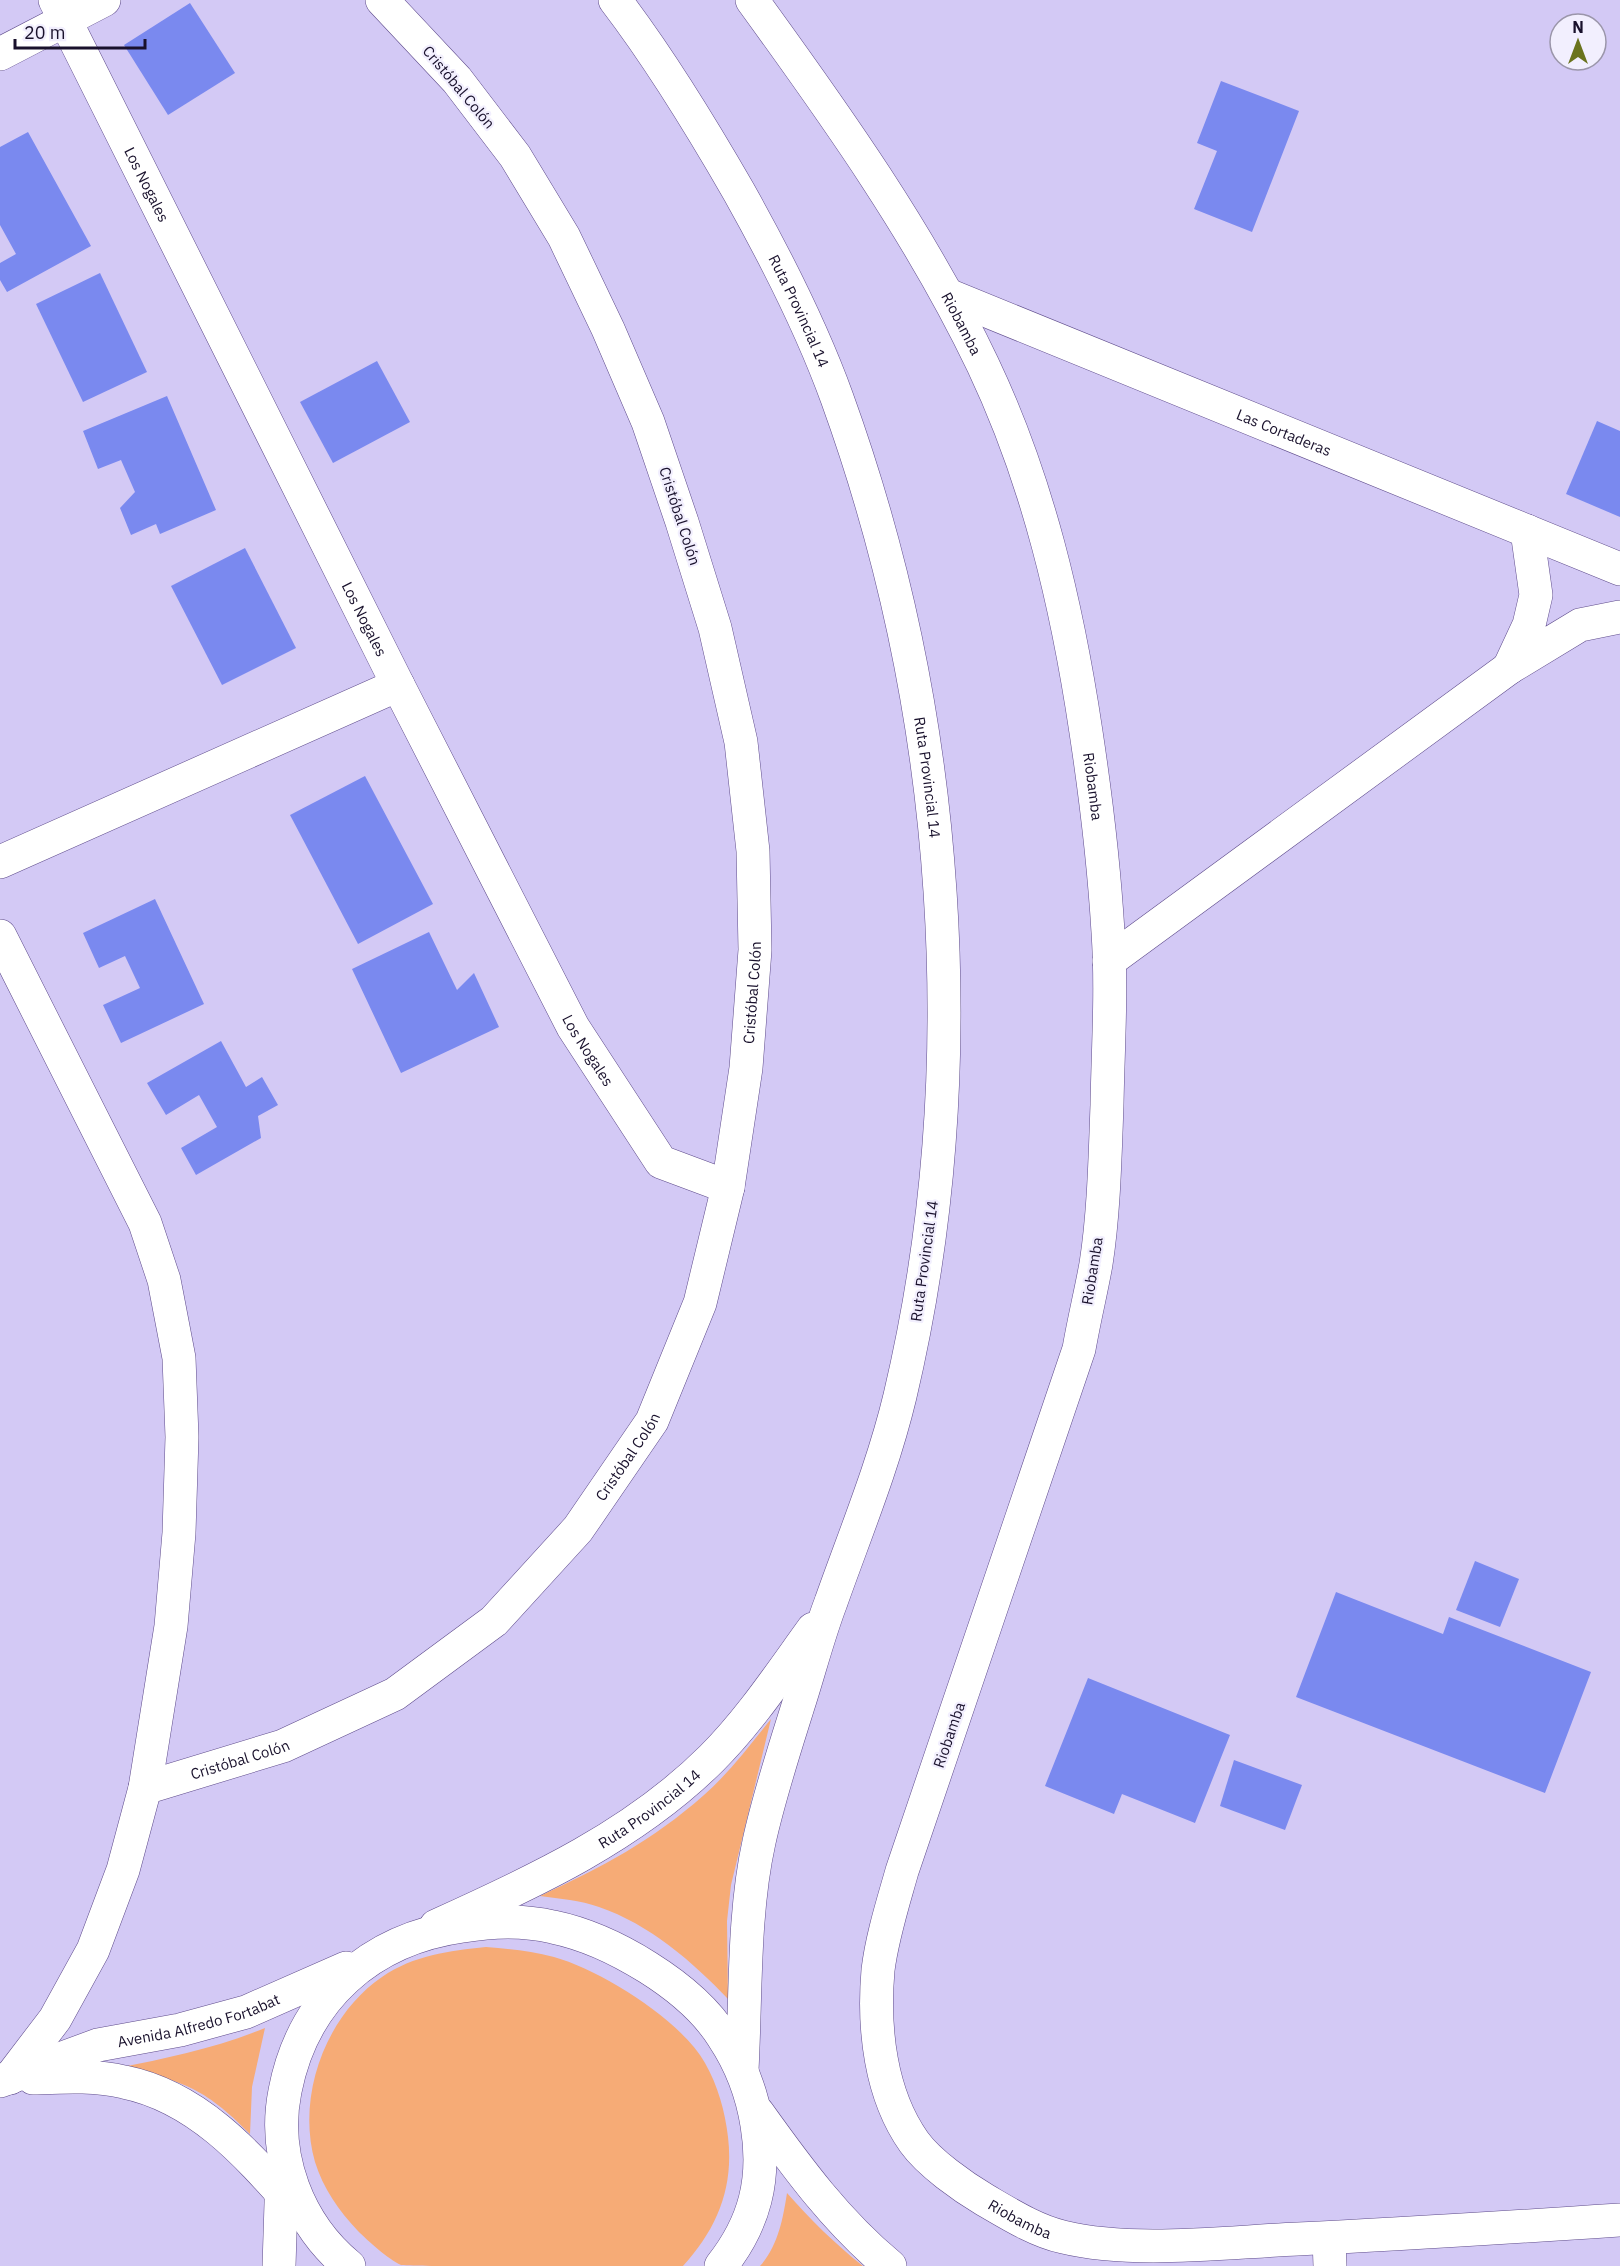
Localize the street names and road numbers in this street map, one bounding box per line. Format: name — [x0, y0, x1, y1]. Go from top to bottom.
street label: Cristóbal Colón — [419, 42, 499, 132]
street label: Los Nogales — [121, 144, 174, 225]
street label: Ruta Provincial 14 — [765, 251, 834, 370]
street label: Riobamba — [938, 289, 986, 358]
street label: Las Cortaderas — [1234, 404, 1334, 460]
street label: Cristóbal Colón — [655, 464, 705, 568]
street label: Los Nogales — [338, 578, 392, 659]
street label: Ruta Provincial 14 — [911, 715, 945, 839]
street label: Riobamba — [1080, 751, 1107, 821]
street label: Cristóbal Colón — [738, 941, 764, 1044]
street label: Los Nogales — [559, 1011, 618, 1089]
street label: Ruta Provincial 14 — [906, 1199, 942, 1323]
street label: Riobamba — [1077, 1236, 1107, 1306]
street label: Cristóbal Colón — [591, 1410, 664, 1504]
street label: Riobamba — [929, 1700, 969, 1770]
street label: Cristóbal Colón — [188, 1735, 292, 1783]
street label: Ruta Provincial 14 — [594, 1765, 704, 1852]
street label: Avenida Alfredo Fortabat — [116, 1989, 282, 2051]
street label: Riobamba — [985, 2195, 1054, 2243]

